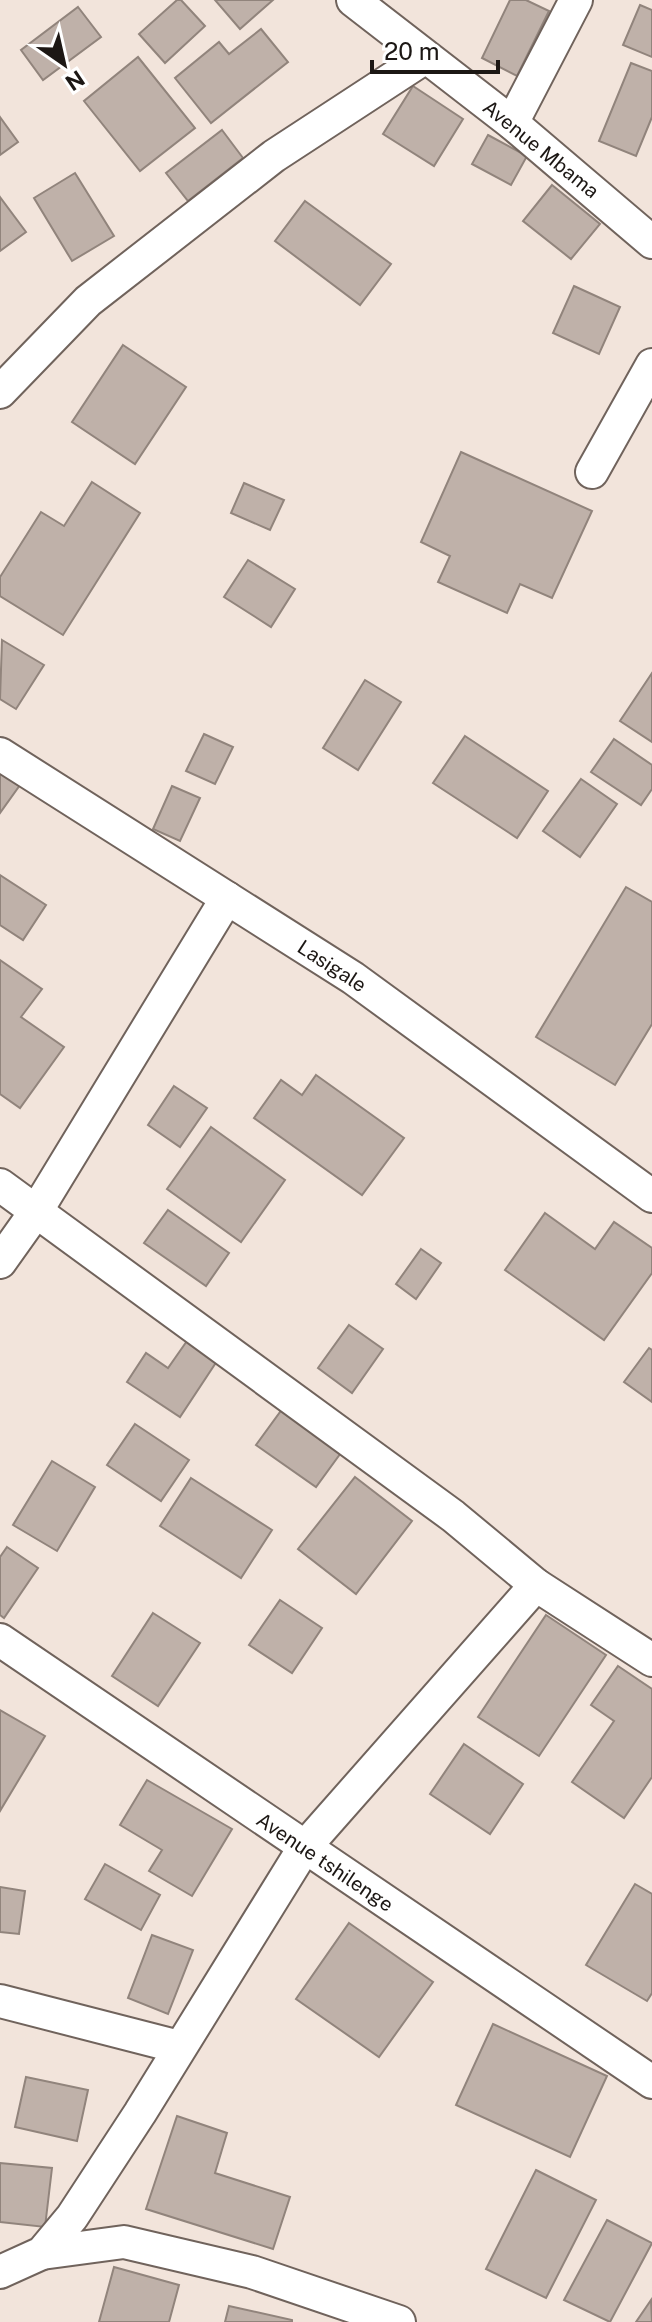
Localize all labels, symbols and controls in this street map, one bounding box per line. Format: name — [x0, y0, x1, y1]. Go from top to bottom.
north arrow — [24, 24, 104, 104]
scale bar — [372, 24, 498, 74]
text: 20 m — [384, 37, 440, 65]
text: N — [61, 65, 90, 96]
street label: Avenue Mbama — [478, 95, 604, 203]
street label: Lasigale — [293, 935, 371, 997]
street label: Avenue tshilenge — [252, 1807, 398, 1917]

